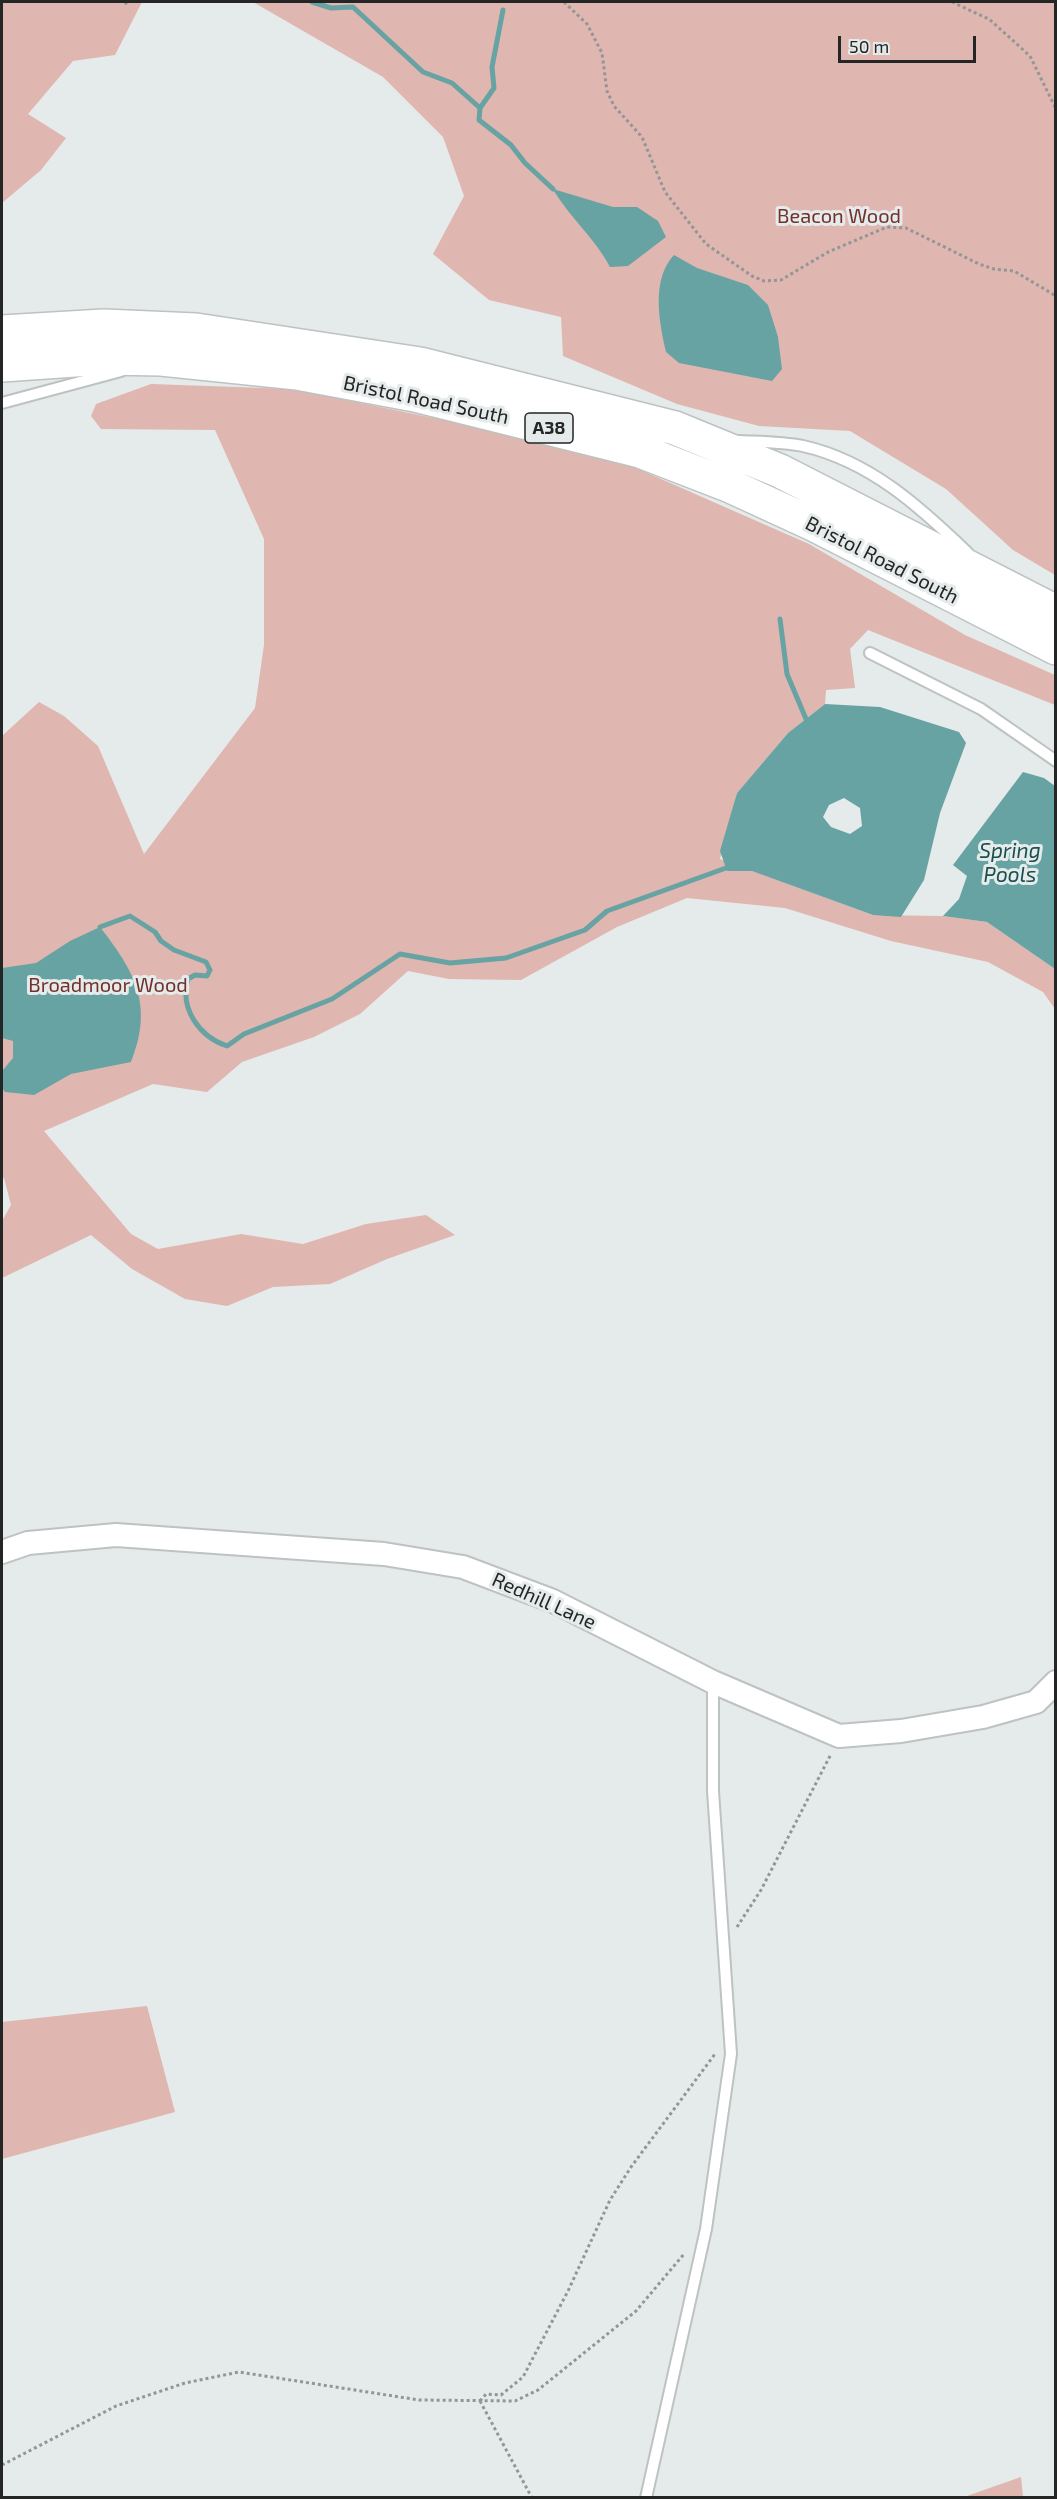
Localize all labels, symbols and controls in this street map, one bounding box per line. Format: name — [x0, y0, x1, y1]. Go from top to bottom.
scale bar — [841, 24, 979, 62]
text: 50 m — [849, 35, 889, 57]
park label: Beacon Wood — [777, 204, 901, 228]
street label: Bristol Road South — [341, 371, 511, 429]
road number: A38 — [525, 413, 573, 443]
street label: Bristol Road South — [801, 511, 963, 609]
water label: Spring Pools — [979, 838, 1041, 888]
park label: Broadmoor Wood — [28, 973, 188, 997]
street label: Redhill Lane — [488, 1567, 600, 1635]

